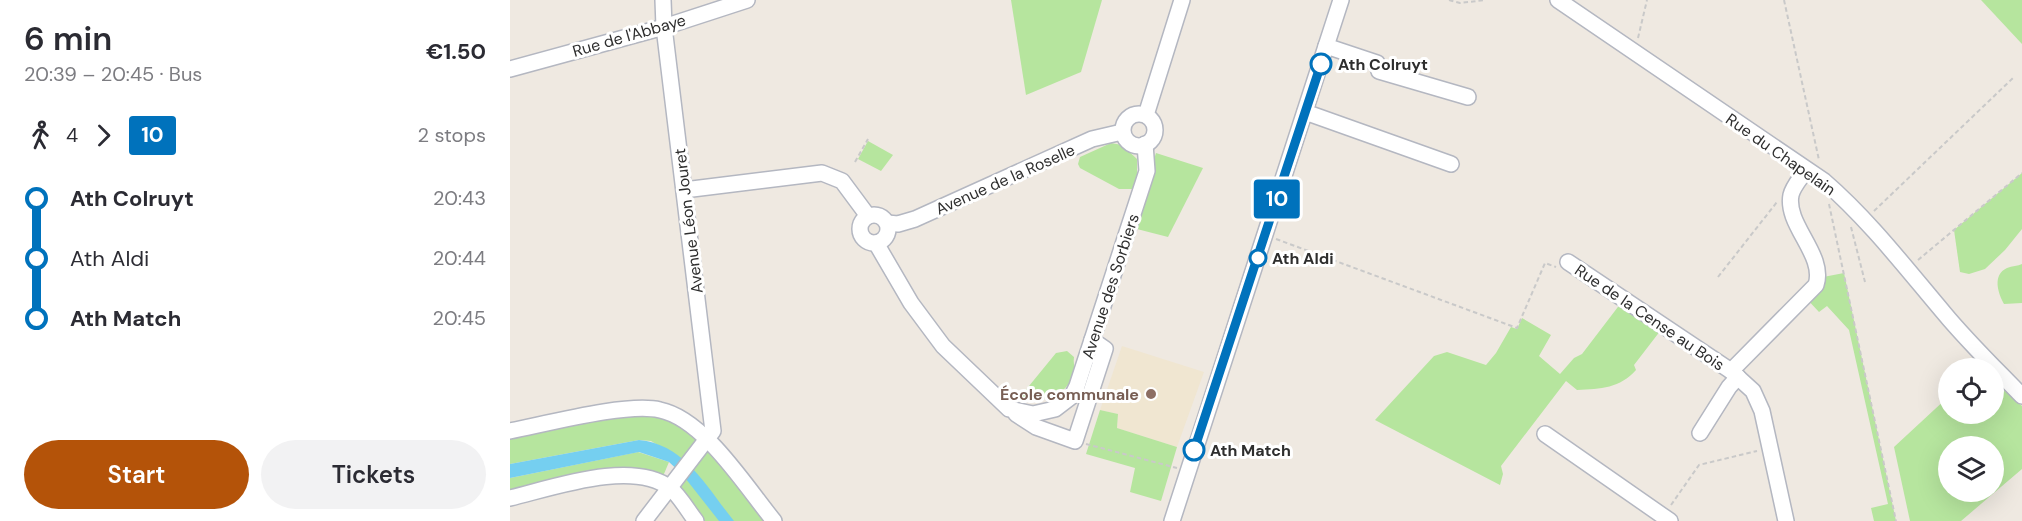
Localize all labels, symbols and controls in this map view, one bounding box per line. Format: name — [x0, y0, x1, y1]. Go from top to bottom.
street label: Rue de l'Abbaye — [570, 9, 688, 62]
text: 6 min — [24, 17, 112, 60]
text: €1.50 — [426, 37, 486, 66]
marker: Ath Colruyt — [1310, 53, 1332, 75]
place label: Ath Colruyt — [1338, 54, 1428, 75]
text: 20:39 – 20:45 · Bus — [24, 61, 202, 87]
street label: Rue du Chapelain — [1722, 109, 1840, 200]
icon: walk — [24, 119, 57, 152]
icon: forward — [87, 119, 120, 152]
text: 10 — [141, 121, 164, 149]
text: 4 — [66, 122, 78, 148]
text: 2 stops — [418, 122, 486, 148]
street label: Avenue de la Roselle — [932, 139, 1078, 220]
street label: Avenue Léon Jouret — [669, 147, 708, 295]
line badge: 10 — [1250, 180, 1304, 218]
text: Ath Colruyt — [70, 184, 194, 213]
text: 20:43 — [433, 185, 486, 211]
text: 10 — [1266, 185, 1288, 213]
street label: Avenue des Sorbiers — [1077, 211, 1144, 362]
text: Ath Aldi — [70, 244, 149, 273]
text: 20:44 — [433, 245, 486, 271]
place label: Ath Aldi — [1272, 248, 1334, 269]
marker: Ath Aldi — [1249, 249, 1267, 267]
street label: Rue de la Cense au Bois — [1571, 259, 1729, 375]
text: Ath Match — [70, 304, 181, 333]
text: 20:45 — [433, 305, 486, 331]
map controls — [1938, 358, 2004, 502]
button: locate — [1938, 358, 2004, 424]
place label: École communale — [1000, 384, 1139, 405]
marker: École communale — [1144, 387, 1158, 401]
button: layers — [1938, 436, 2004, 502]
marker: Ath Match — [1183, 439, 1205, 461]
button: Start — [24, 440, 249, 509]
button: Tickets — [261, 440, 486, 509]
place label: Ath Match — [1210, 440, 1291, 461]

